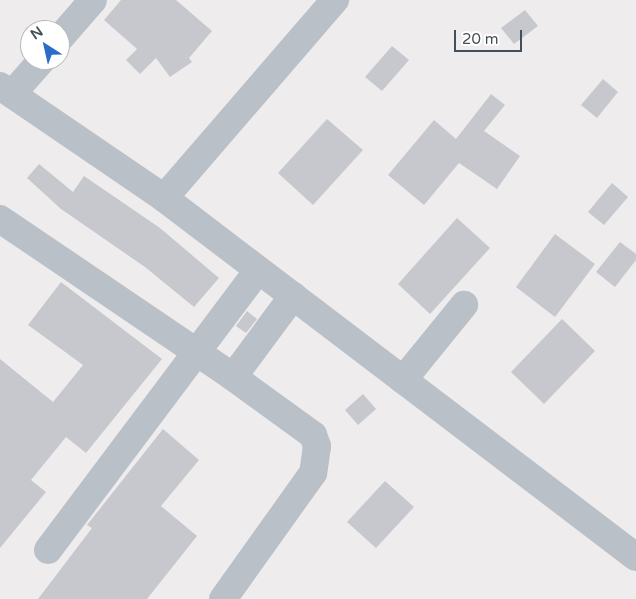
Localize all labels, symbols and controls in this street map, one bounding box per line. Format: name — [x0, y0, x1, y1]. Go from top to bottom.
north arrow — [20, 20, 70, 70]
scale bar — [456, 20, 524, 52]
text: N — [27, 23, 46, 43]
text: 20 m — [462, 30, 499, 48]

